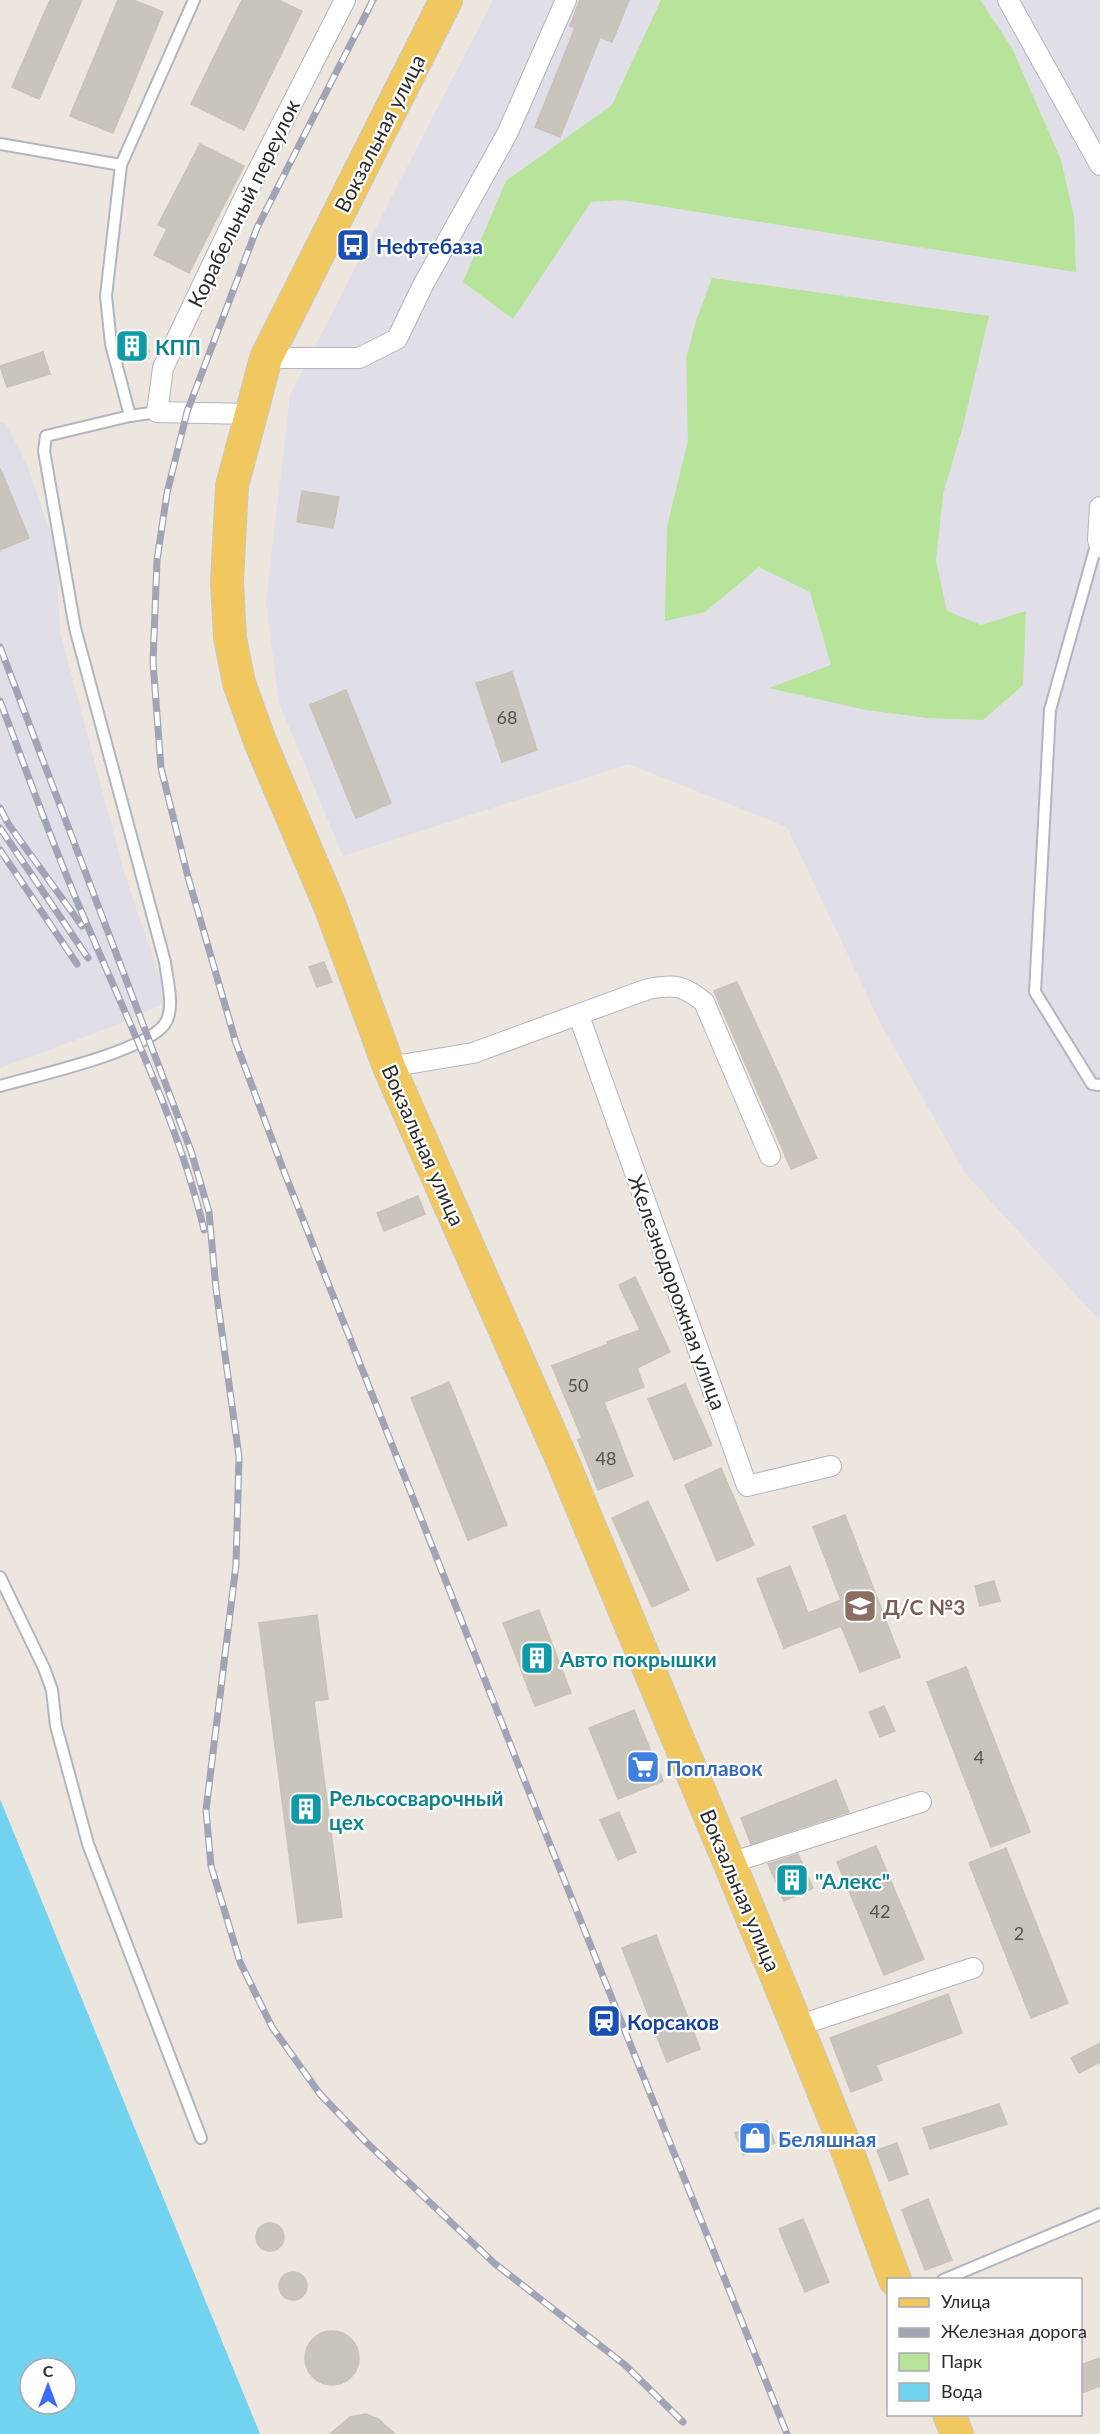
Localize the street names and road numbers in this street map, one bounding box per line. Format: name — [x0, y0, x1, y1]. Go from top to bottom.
street label: Вокзальная улица — [328, 50, 430, 216]
street label: Корабельный переулок — [182, 95, 304, 311]
street label: Вокзальная улица — [377, 1061, 471, 1229]
street label: Железнодорожная улица — [624, 1171, 732, 1413]
street label: Вокзальная улица — [696, 1805, 786, 1975]

